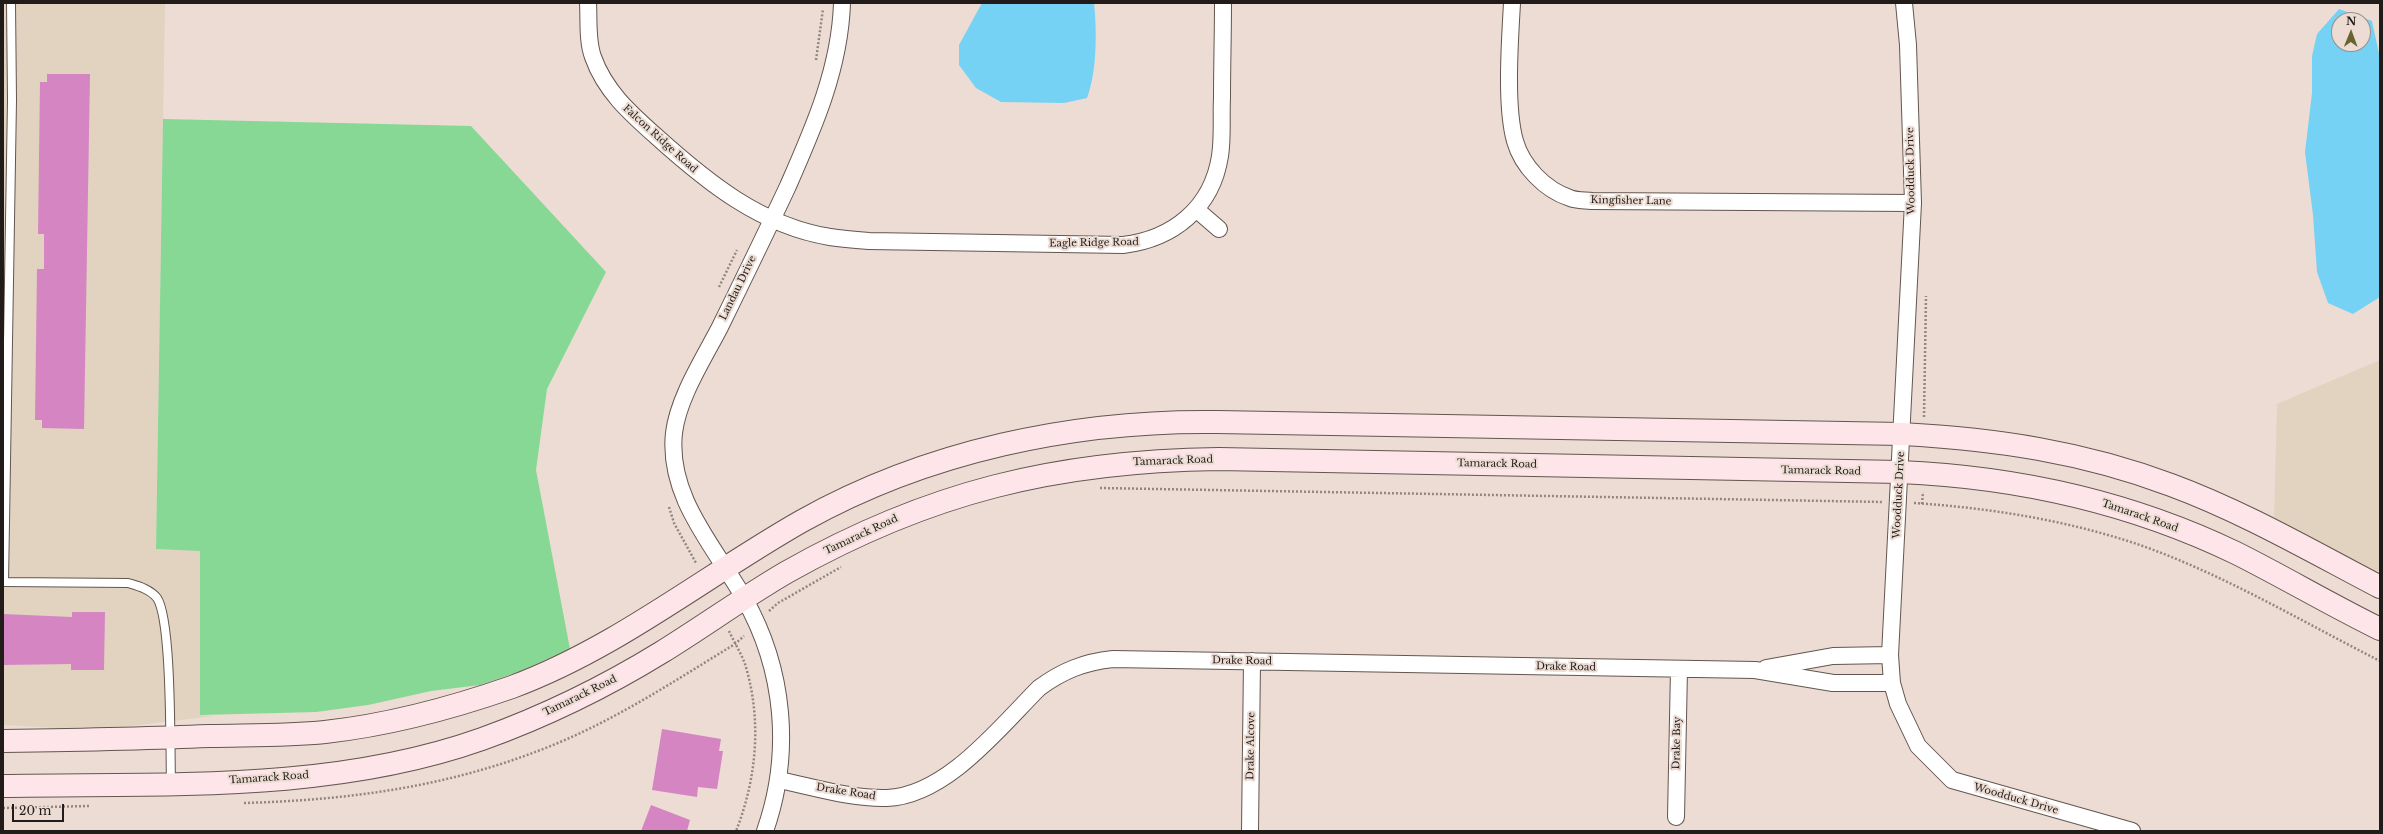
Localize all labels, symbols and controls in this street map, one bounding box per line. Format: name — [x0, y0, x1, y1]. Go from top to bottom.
north arrow — [2331, 12, 2371, 52]
text: N — [2346, 14, 2356, 28]
street label: Falcon Ridge Road — [620, 102, 700, 176]
street label: Woodduck Drive — [1904, 127, 1918, 215]
street label: Kingfisher Lane — [1590, 194, 1672, 208]
street label: Eagle Ridge Road — [1049, 236, 1139, 250]
street label: Landau Drive — [717, 254, 759, 322]
street label: Woodduck Drive — [1891, 451, 1907, 539]
street label: Tamarack Road — [1133, 454, 1213, 468]
street label: Tamarack Road — [1457, 457, 1537, 471]
street label: Tamarack Road — [1781, 464, 1861, 478]
street label: Tamarack Road — [2100, 497, 2180, 535]
street label: Tamarack Road — [822, 513, 900, 557]
street label: Drake Road — [1212, 654, 1272, 668]
street label: Drake Road — [1536, 660, 1596, 674]
street label: Tamarack Road — [541, 673, 619, 719]
street label: Drake Alcove — [1244, 712, 1258, 780]
street label: Drake Bay — [1671, 716, 1683, 770]
street label: Tamarack Road — [229, 769, 309, 787]
street label: Drake Road — [815, 781, 877, 803]
street label: Woodduck Drive — [1972, 781, 2060, 817]
scale bar — [14, 796, 66, 822]
text: 20 m — [19, 803, 51, 818]

